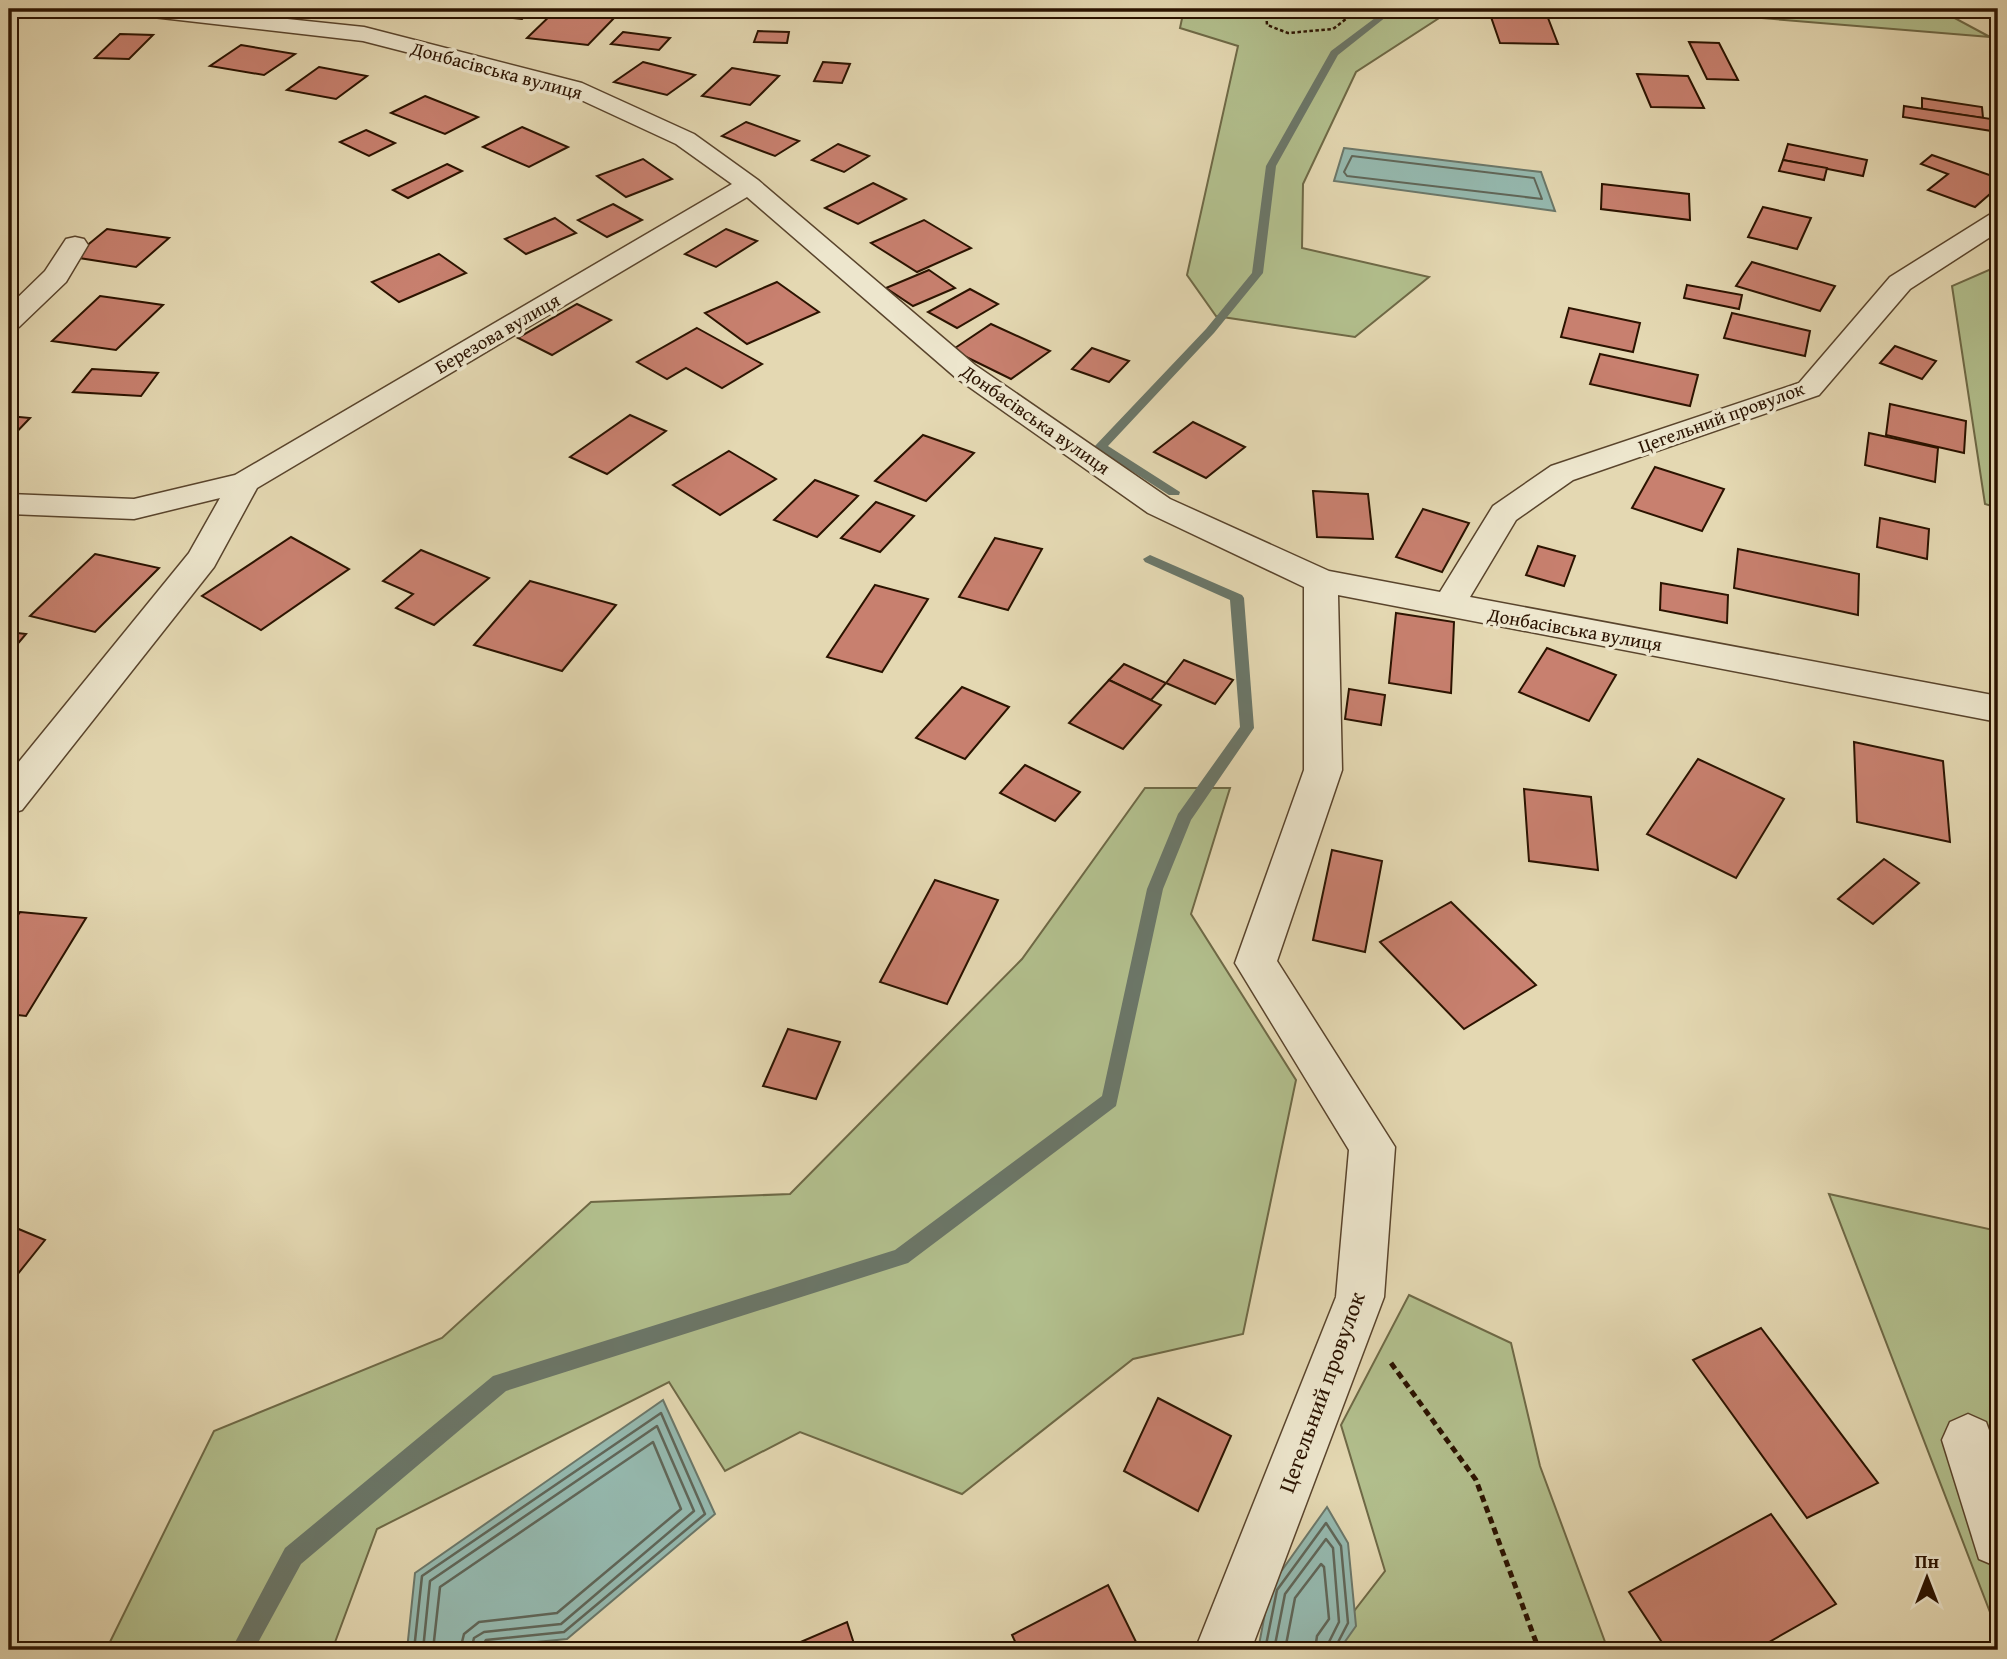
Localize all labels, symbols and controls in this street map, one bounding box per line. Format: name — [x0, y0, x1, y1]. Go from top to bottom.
street label: Донбасівська вулиця — [407, 33, 586, 106]
street label: Березова вулиця — [429, 286, 565, 380]
street label: Донбасівська вулиця — [955, 356, 1117, 481]
street label: Цегельний провулок — [1634, 374, 1808, 460]
street label: Донбасівська вулиця — [1485, 600, 1665, 658]
street label: Цегельний провулок — [1269, 1287, 1373, 1497]
north arrow — [1892, 1544, 1962, 1614]
text: Пн — [1915, 1547, 1940, 1575]

